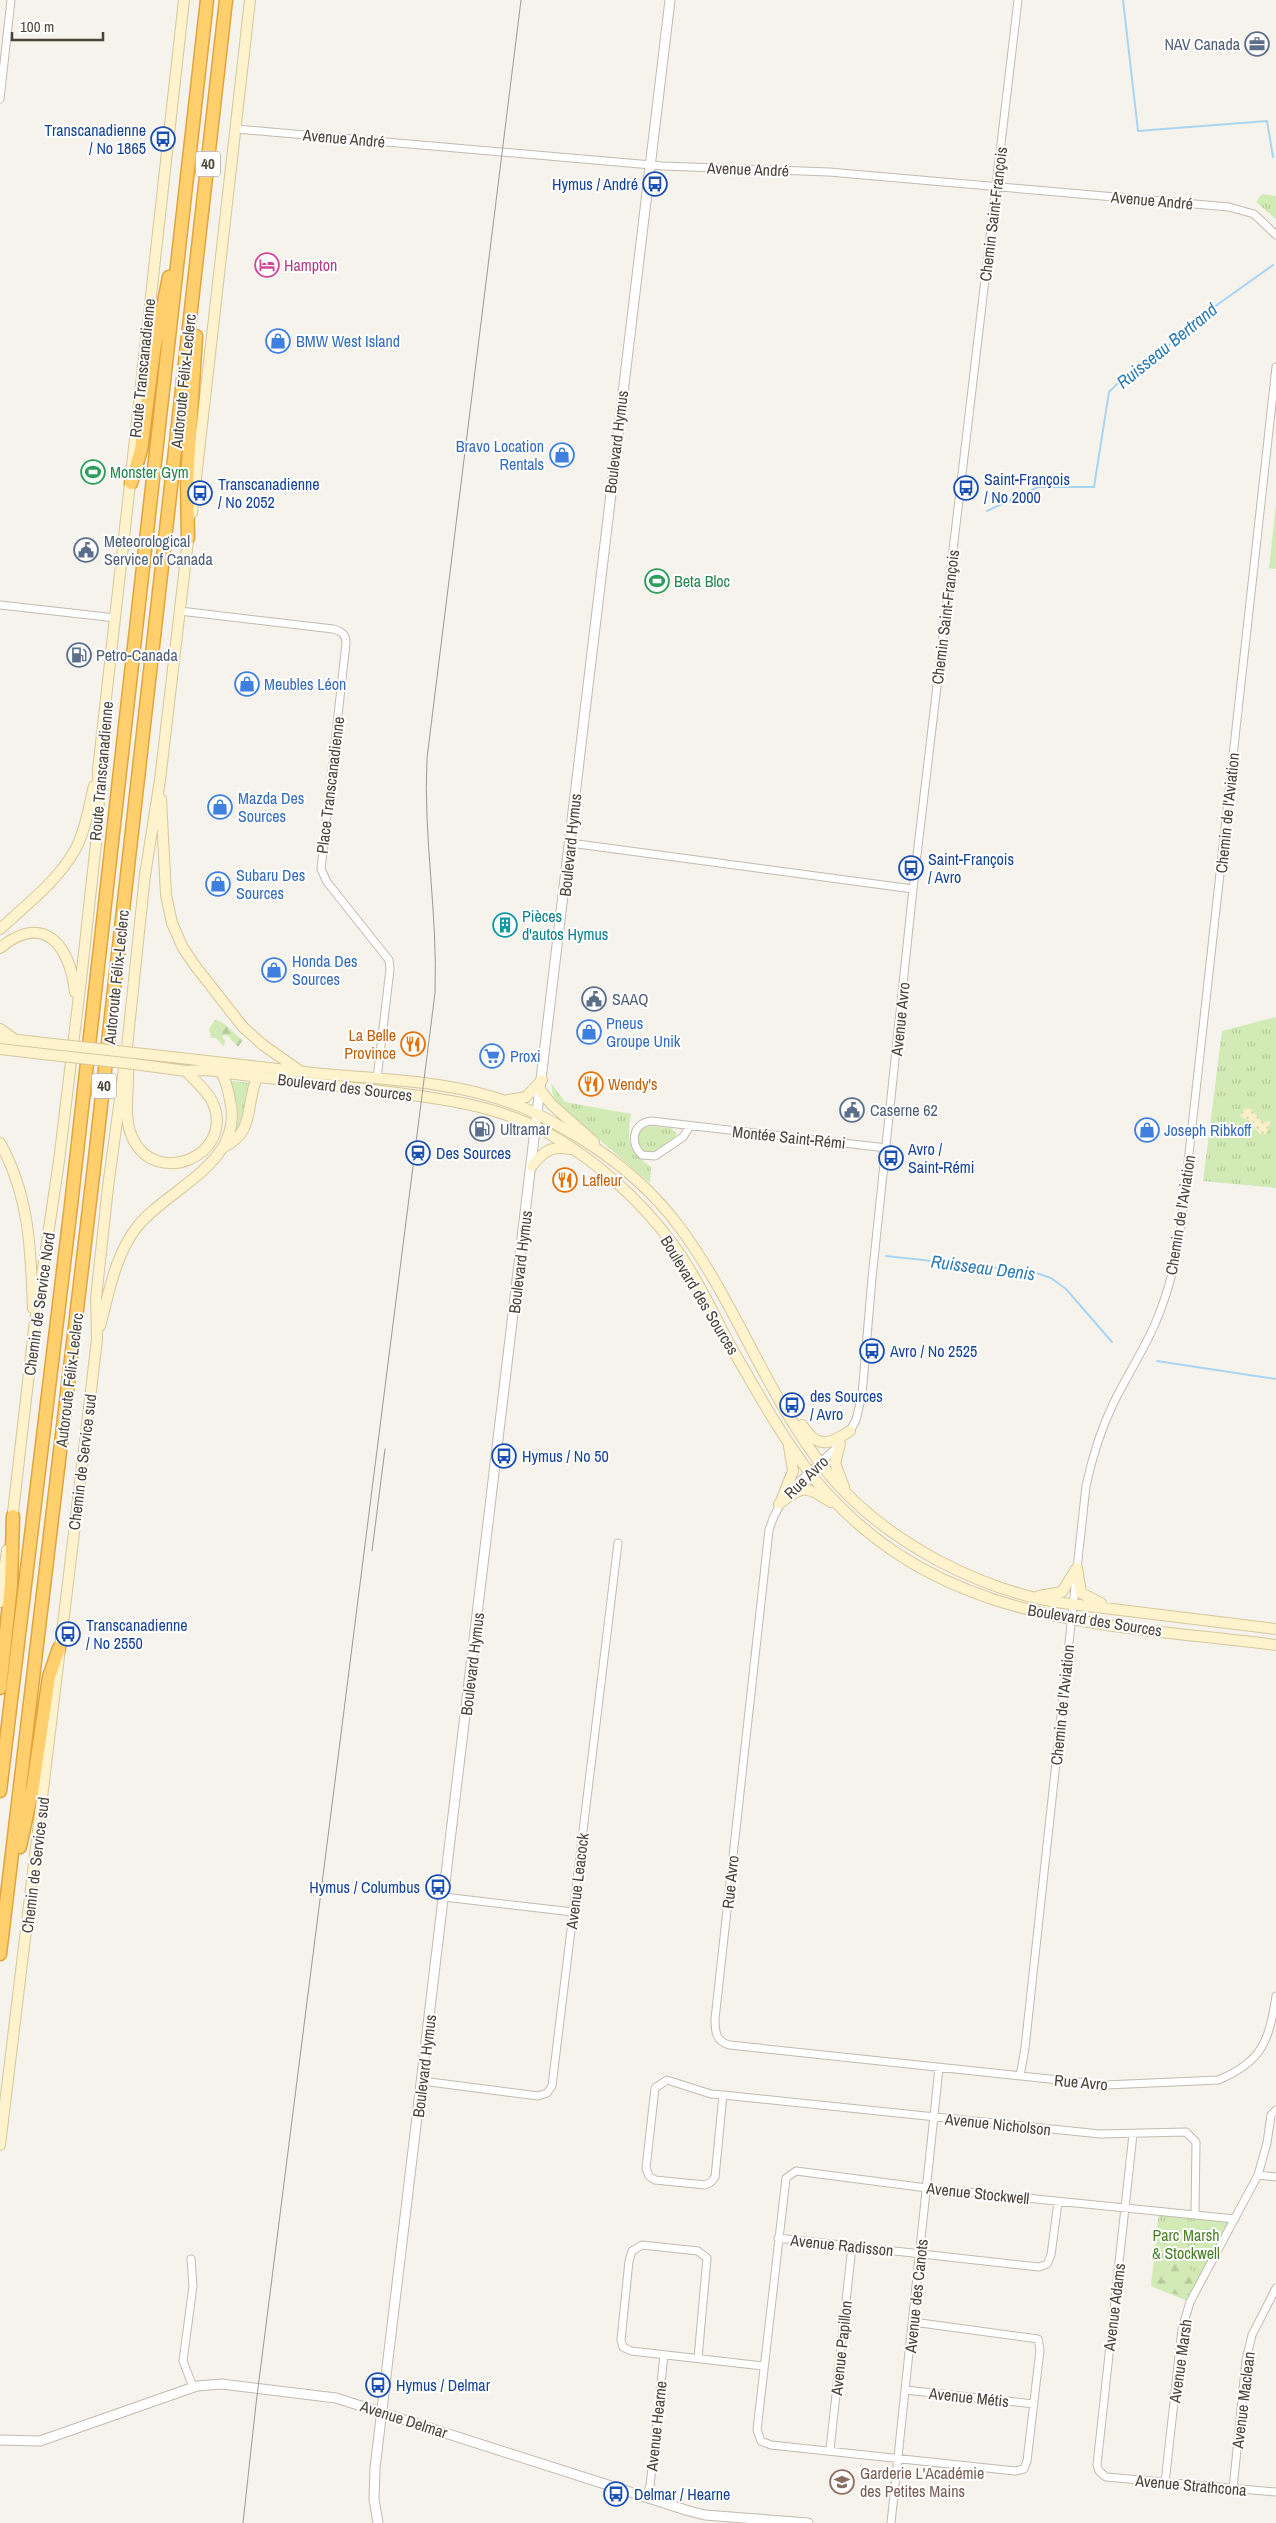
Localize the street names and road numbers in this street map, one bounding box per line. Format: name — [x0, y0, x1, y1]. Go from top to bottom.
street label: Avenue André — [301, 123, 386, 153]
street label: Chemin Saint-François — [974, 145, 1012, 283]
road number: 40 — [196, 152, 220, 176]
street label: Avenue André — [706, 157, 789, 181]
street label: Avenue André — [1109, 185, 1194, 215]
street label: Route Transcanadienne — [124, 297, 160, 439]
street label: Autoroute Félix-Leclerc — [165, 312, 201, 450]
street label: Boulevard Hymus — [599, 389, 633, 495]
street label: Chemin Saint-François — [926, 548, 964, 686]
street label: Route Transcanadienne — [84, 700, 118, 842]
street label: Place Transcanadienne — [311, 715, 349, 855]
street label: Chemin de l'Aviation — [1210, 752, 1244, 874]
street label: Boulevard Hymus — [554, 792, 586, 898]
street label: Autoroute Félix-Leclerc — [98, 908, 134, 1046]
street label: Avenue Avro — [885, 981, 915, 1058]
street label: Boulevard des Sources — [276, 1068, 414, 1106]
road number: 40 — [92, 1074, 116, 1098]
street label: Montée Saint-Rémi — [731, 1120, 847, 1154]
street label: Chemin de l'Aviation — [1160, 1153, 1200, 1277]
street label: Boulevard Hymus — [503, 1209, 537, 1315]
street label: Chemin de Service Nord — [18, 1231, 60, 1377]
street label: Boulevard des Sources — [656, 1231, 744, 1359]
street label: Autoroute Félix-Leclerc — [50, 1311, 88, 1449]
street label: Chemin de Service sud — [63, 1393, 101, 1531]
street label: Rue Avro — [779, 1450, 833, 1504]
street label: Boulevard des Sources — [1026, 1599, 1164, 1641]
street label: Boulevard Hymus — [455, 1611, 489, 1717]
street label: Chemin de l'Aviation — [1045, 1644, 1079, 1766]
street label: Chemin de Service sud — [16, 1796, 54, 1934]
street label: Avenue Leacock — [560, 1831, 594, 1931]
street label: Rue Avro — [716, 1854, 744, 1910]
street label: Boulevard Hymus — [407, 2013, 441, 2119]
street label: Rue Avro — [1053, 2069, 1109, 2095]
street label: Avenue Nicholson — [943, 2107, 1052, 2140]
street label: Avenue Stockwell — [924, 2177, 1031, 2209]
street label: Avenue Radisson — [788, 2229, 895, 2261]
street label: Avenue des Canots — [899, 2238, 933, 2355]
street label: Avenue Adams — [1098, 2262, 1130, 2353]
street label: Avenue Papillon — [825, 2299, 857, 2398]
street label: Avenue Marsh — [1163, 2318, 1197, 2405]
street label: Avenue Maclean — [1226, 2350, 1260, 2451]
street label: Avenue Hearne — [640, 2380, 672, 2473]
street label: Avenue Métis — [927, 2382, 1010, 2412]
street label: Avenue Delmar — [357, 2394, 451, 2444]
street label: Avenue Strathcona — [1134, 2469, 1248, 2501]

